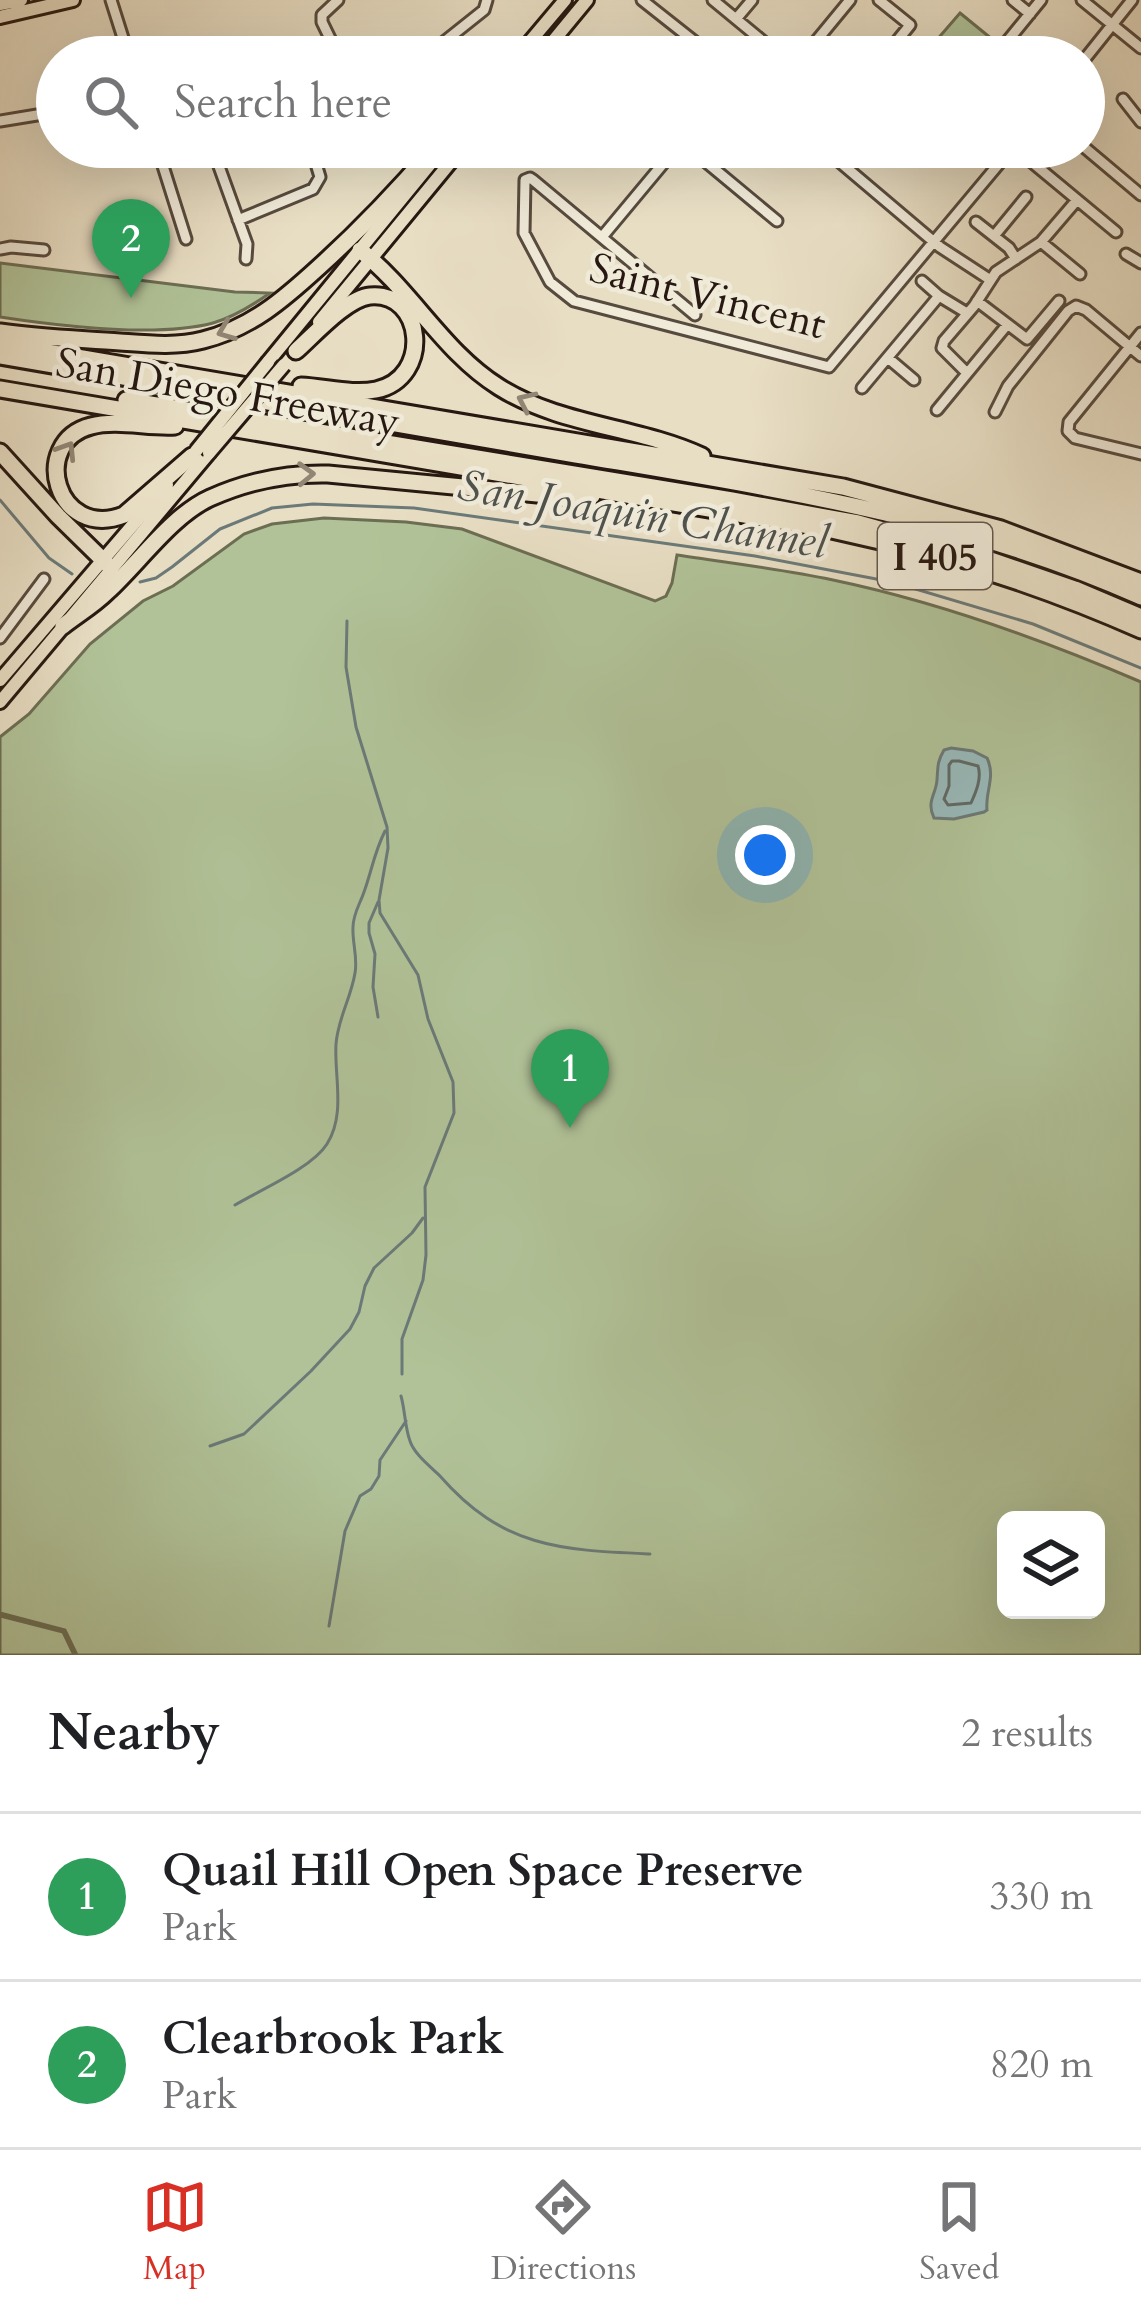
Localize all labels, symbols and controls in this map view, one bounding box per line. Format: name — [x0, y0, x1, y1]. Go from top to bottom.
search box — [36, 36, 1105, 168]
icon: search — [78, 69, 144, 135]
text: Search here — [174, 72, 392, 133]
pin: 2 — [92, 199, 170, 298]
street label: Saint Vincent — [584, 240, 832, 353]
one-way arrow — [217, 317, 238, 342]
street label: San Diego Freeway — [51, 334, 404, 451]
one-way arrow — [517, 392, 538, 415]
one-way arrow — [53, 441, 75, 463]
water label: San Joaquin Channel — [453, 455, 834, 574]
one-way arrow — [297, 462, 316, 488]
road number: I 405 — [878, 523, 992, 589]
your location — [735, 825, 795, 885]
pin: 1 — [531, 1029, 609, 1128]
map controls — [997, 1511, 1105, 1619]
button: layers — [997, 1511, 1105, 1619]
text: Nearby — [48, 1698, 220, 1768]
text: 2 results — [961, 1707, 1093, 1760]
text: Quail Hill Open Space Preserve — [162, 1840, 804, 1901]
text: 1 — [77, 1870, 97, 1923]
text: 330 m — [990, 1870, 1093, 1923]
text: Park — [162, 1901, 237, 1954]
text: Clearbrook Park — [162, 2008, 504, 2069]
text: 2 — [77, 2038, 97, 2091]
text: 820 m — [990, 2038, 1093, 2091]
text: Park — [162, 2069, 237, 2122]
tab: Map — [142, 2174, 208, 2291]
tab: Directions — [491, 2174, 636, 2291]
tab: Saved — [919, 2174, 999, 2291]

